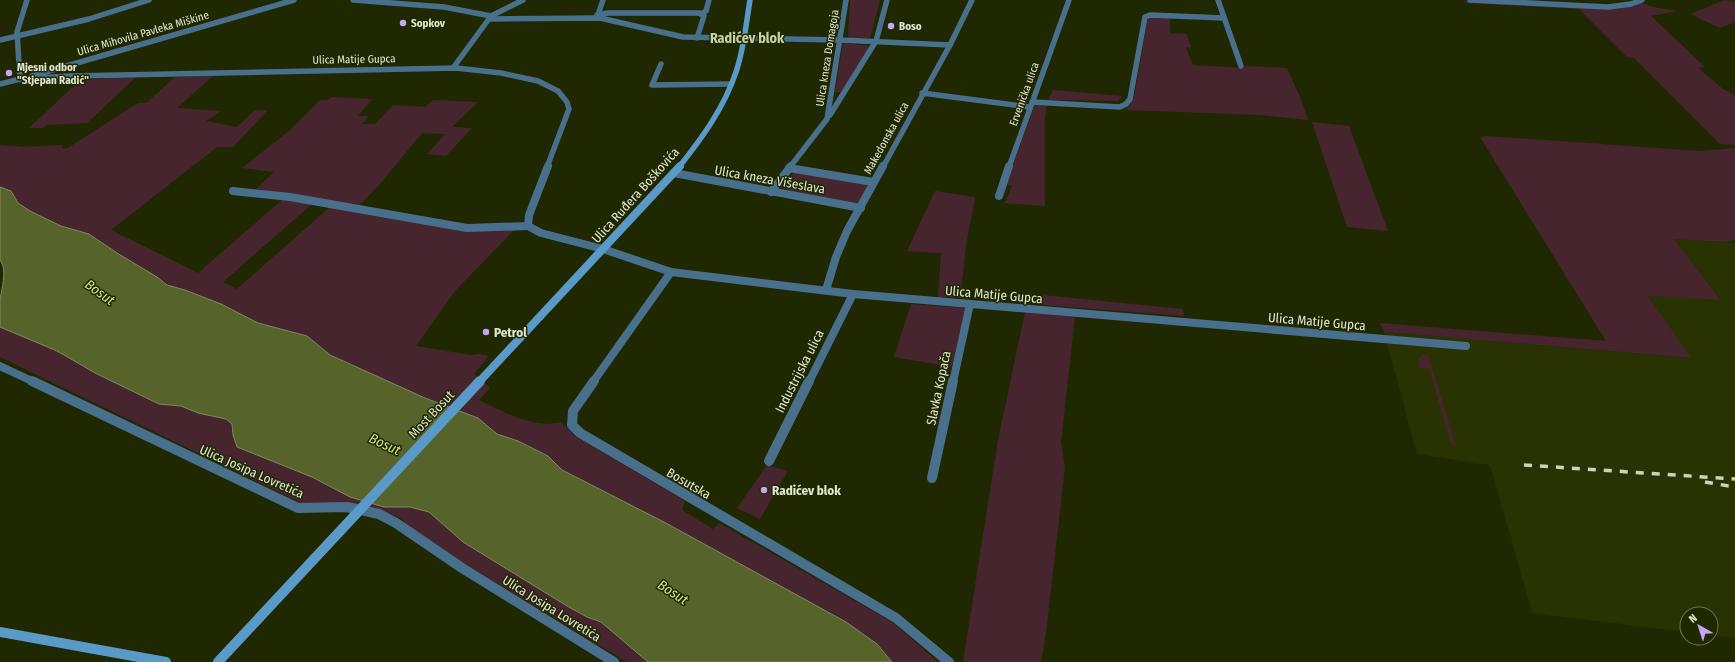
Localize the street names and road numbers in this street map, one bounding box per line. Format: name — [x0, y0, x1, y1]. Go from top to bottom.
street label: Ulica Mihovila Pavleka Miškine — [76, 8, 210, 59]
street label: Ulica kneza Domagoja — [813, 9, 842, 108]
street label: Ulica Matije Gupca — [312, 52, 396, 67]
street label: Ervenička ulica — [1007, 61, 1042, 128]
street label: Makedonska ulica — [861, 100, 912, 176]
street label: Ulica Ruđera Boškovića — [589, 145, 682, 246]
street label: Ulica kneza Višeslava — [714, 162, 826, 197]
street label: Ulica Matije Gupca — [944, 283, 1043, 306]
street label: Ulica Matije Gupca — [1267, 310, 1366, 333]
street label: Industrijska ulica — [772, 327, 827, 415]
street label: Slavka Kopača — [923, 350, 954, 427]
street label: Most Bosut — [406, 387, 458, 441]
street label: Ulica Josipa Lovretića — [197, 442, 306, 501]
street label: Bosutska — [664, 465, 713, 502]
street label: Ulica Josipa Lovretića — [500, 572, 603, 645]

